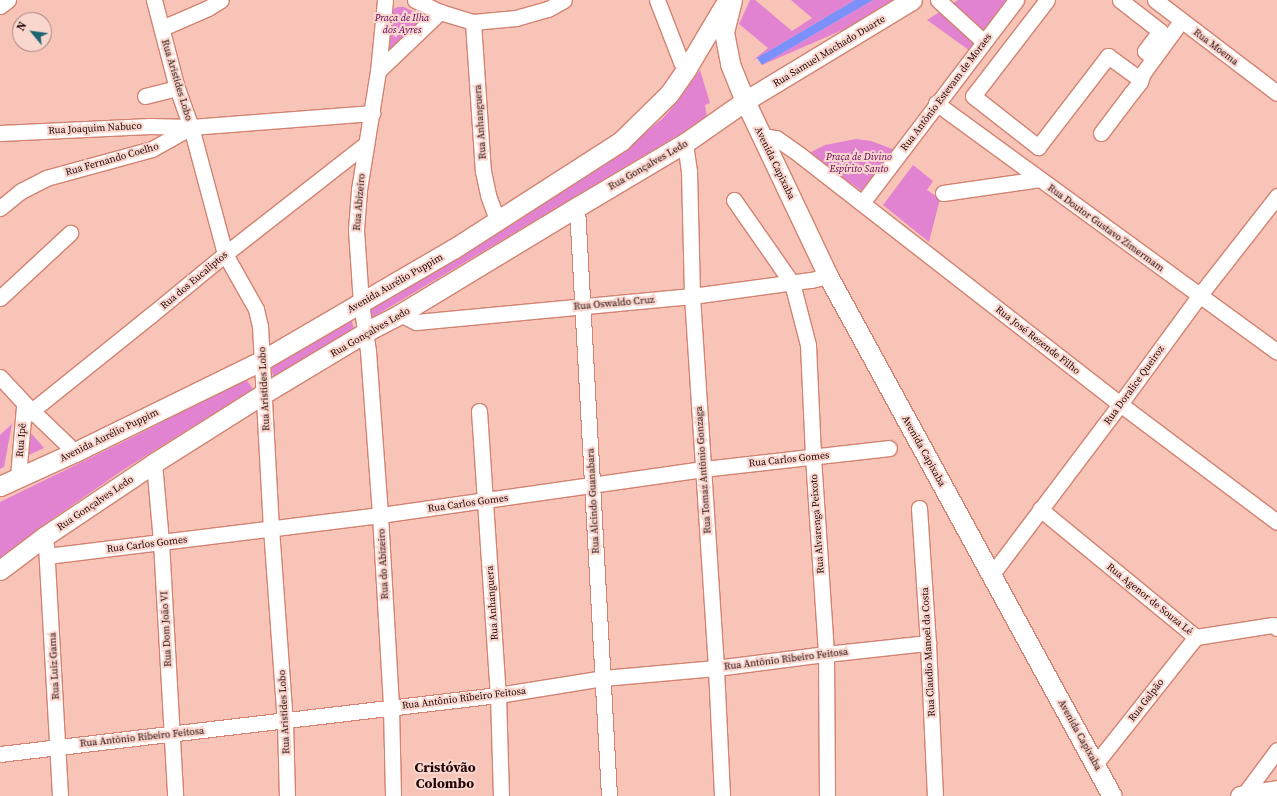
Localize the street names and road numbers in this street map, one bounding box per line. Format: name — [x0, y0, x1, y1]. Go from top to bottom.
street label: Rua Samuel Machado Duarte — [771, 13, 887, 89]
street label: Rua Moema — [1191, 26, 1241, 68]
street label: Rua Antônio Estevam de Moraes — [898, 31, 994, 153]
street label: Rua Aristides Lobo — [159, 38, 195, 122]
street label: Rua Anhanguera — [471, 84, 489, 160]
street label: Rua Joaquim Nabuco — [48, 120, 142, 136]
street label: Avenida Capixaba — [752, 125, 798, 201]
street label: Rua Gonçalves Ledo — [606, 137, 690, 193]
street label: Rua Fernando Coelho — [64, 140, 160, 178]
street label: Rua Abizeiro — [351, 173, 367, 231]
street label: Rua Doutor Gustavo Zimermam — [1045, 182, 1167, 274]
street label: Rua dos Eucaliptos — [158, 248, 230, 312]
street label: Avenida Aurélio Puppim — [345, 251, 445, 315]
street label: Rua Oswaldo Cruz — [573, 293, 655, 313]
street label: Rua José Rezende Filho — [993, 303, 1083, 377]
street label: Rua Gonçalves Ledo — [328, 304, 412, 360]
street label: Rua Doralice Queiroz — [1101, 343, 1167, 427]
street label: Rua Aristides Lobo — [256, 347, 272, 431]
street label: Avenida Aurélio Puppim — [58, 406, 160, 464]
street label: Rua Tomaz Antônio Gonzaga — [693, 406, 713, 534]
street label: Avenida Capixaba — [900, 413, 948, 489]
street label: Rua Ipê — [14, 423, 28, 457]
street label: Rua Alcindo Guanabara — [584, 448, 602, 554]
street label: Rua Carlos Gomes — [748, 449, 830, 469]
street label: Rua Gonçalves Ledo — [54, 473, 136, 533]
street label: Rua Alvarenga Peixoto — [808, 474, 826, 574]
street label: Rua Carlos Gomes — [427, 491, 509, 515]
street label: Rua do Abizeiro — [375, 528, 391, 600]
street label: Rua Carlos Gomes — [106, 533, 188, 555]
street label: Rua Agenor de Souza Lé — [1105, 561, 1195, 637]
street label: Rua Anhanguera — [483, 565, 501, 641]
street label: Rua Claudio Manoel da Costa — [919, 587, 937, 717]
street label: Rua Dom João VI — [158, 591, 174, 667]
street label: Rua Luiz Gama — [46, 632, 62, 700]
street label: Rua Antônio Ribeiro Feitosa — [723, 645, 849, 673]
street label: Rua Aristides Lobo — [276, 670, 292, 754]
street label: Rua Galpão — [1126, 676, 1166, 724]
street label: Rua Antônio Ribeiro Feitosa — [401, 684, 527, 712]
street label: Avenida Capixaba — [1056, 697, 1104, 773]
street label: Rua Antônio Ribeiro Feitosa — [79, 725, 205, 749]

